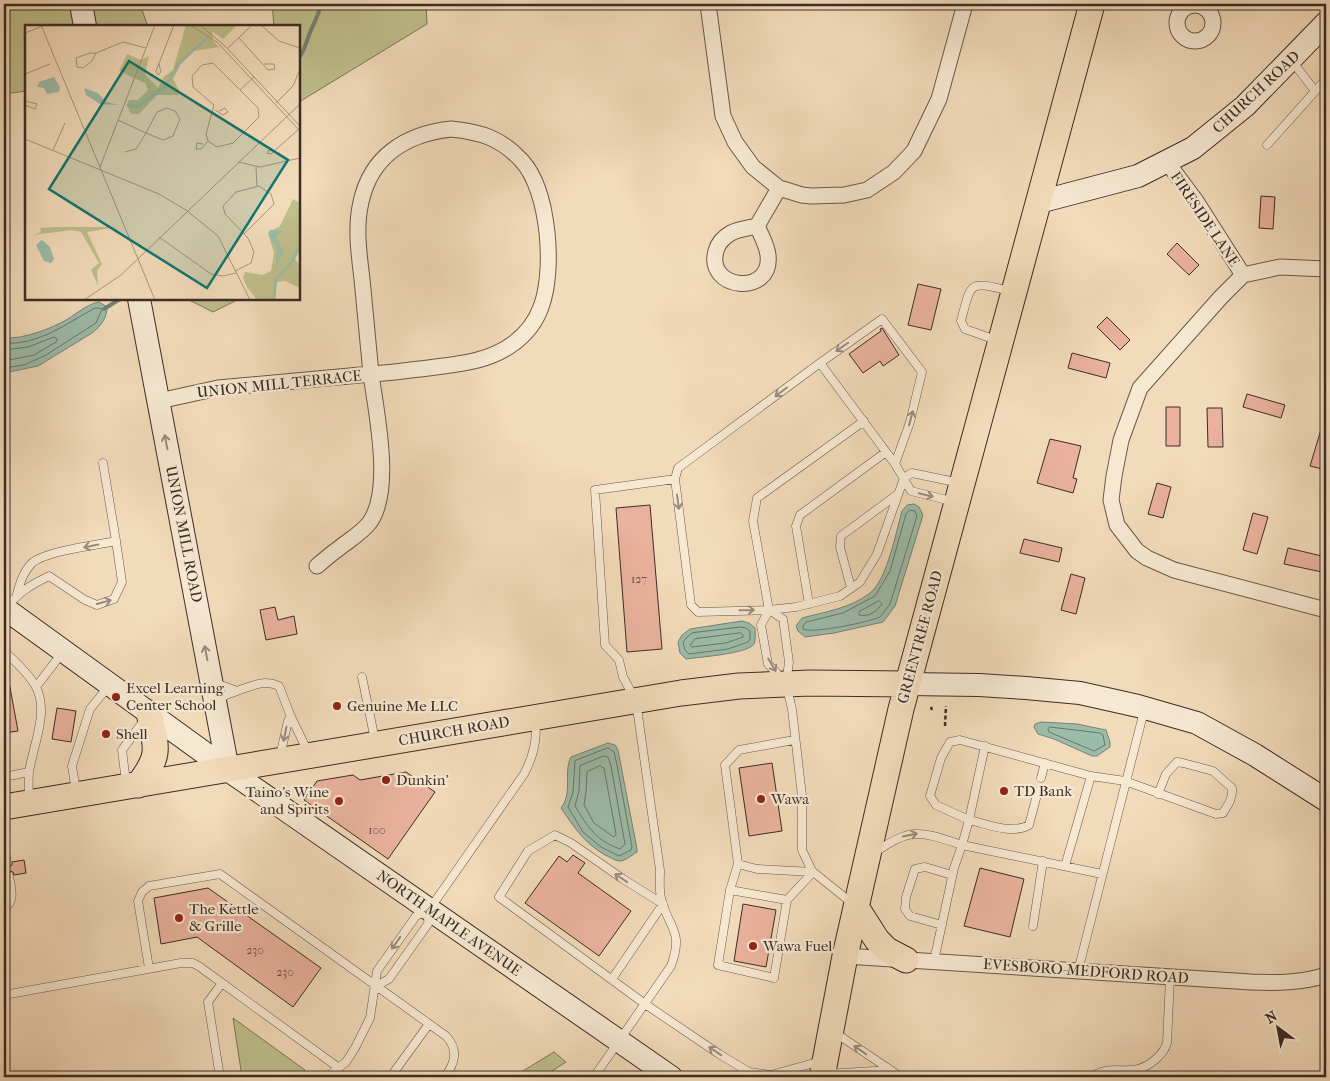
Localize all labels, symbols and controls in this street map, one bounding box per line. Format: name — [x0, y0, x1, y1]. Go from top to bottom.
inset map — [25, 25, 300, 300]
street label: CHURCH ROAD — [1209, 47, 1303, 137]
street label: FIRESIDE LANE — [1167, 168, 1243, 270]
one-way arrow — [835, 342, 849, 352]
street label: UNION MILL TERRACE — [196, 366, 362, 402]
one-way arrow — [775, 386, 788, 397]
one-way arrow — [907, 410, 916, 426]
one-way arrow — [161, 434, 171, 450]
street label: UNION MILL ROAD — [162, 464, 206, 604]
one-way arrow — [918, 491, 934, 500]
one-way arrow — [673, 493, 683, 509]
one-way arrow — [84, 542, 100, 552]
street label: GREENTREE ROAD — [894, 569, 946, 705]
house number: 127 — [631, 572, 647, 586]
one-way arrow — [96, 597, 112, 606]
one-way arrow — [738, 606, 754, 615]
one-way arrow — [200, 645, 210, 661]
one-way arrow — [767, 658, 777, 672]
place label: Excel Learning Center School — [126, 679, 225, 714]
marker: Excel Learning Center School — [110, 691, 122, 703]
place label: Genuine Me LLC — [347, 697, 458, 715]
marker: Genuine Me LLC — [331, 700, 343, 712]
street label: CHURCH ROAD — [397, 712, 511, 750]
place label: Shell — [116, 725, 148, 743]
one-way arrow — [280, 726, 290, 742]
marker: Shell — [100, 728, 112, 740]
place label: Dunkin' — [396, 771, 449, 789]
marker: Dunkin' — [380, 774, 392, 786]
place label: TD Bank — [1014, 782, 1072, 800]
place label: Taino's Wine and Spirits — [246, 783, 330, 818]
marker: TD Bank — [998, 785, 1010, 797]
place label: Wawa — [770, 790, 810, 808]
marker: Wawa — [755, 793, 767, 805]
marker: Taino's Wine and Spirits — [333, 795, 345, 807]
house number: 100 — [368, 823, 386, 837]
one-way arrow — [901, 830, 917, 840]
street label: NORTH MAPLE AVENUE — [373, 866, 525, 980]
one-way arrow — [615, 873, 629, 883]
place label: The Kettle & Grille — [189, 900, 259, 935]
marker: The Kettle & Grille — [173, 912, 185, 924]
one-way arrow — [391, 936, 402, 949]
place label: Wawa Fuel — [762, 937, 832, 955]
marker: Wawa Fuel — [747, 940, 759, 952]
house number: 230 — [246, 943, 264, 957]
street label: EVESBORO-MEDFORD ROAD — [983, 955, 1189, 987]
house number: 230 — [276, 965, 294, 979]
north arrow — [1252, 1004, 1302, 1054]
text: N — [1262, 1007, 1281, 1027]
one-way arrow — [853, 1045, 867, 1055]
one-way arrow — [708, 1046, 722, 1057]

